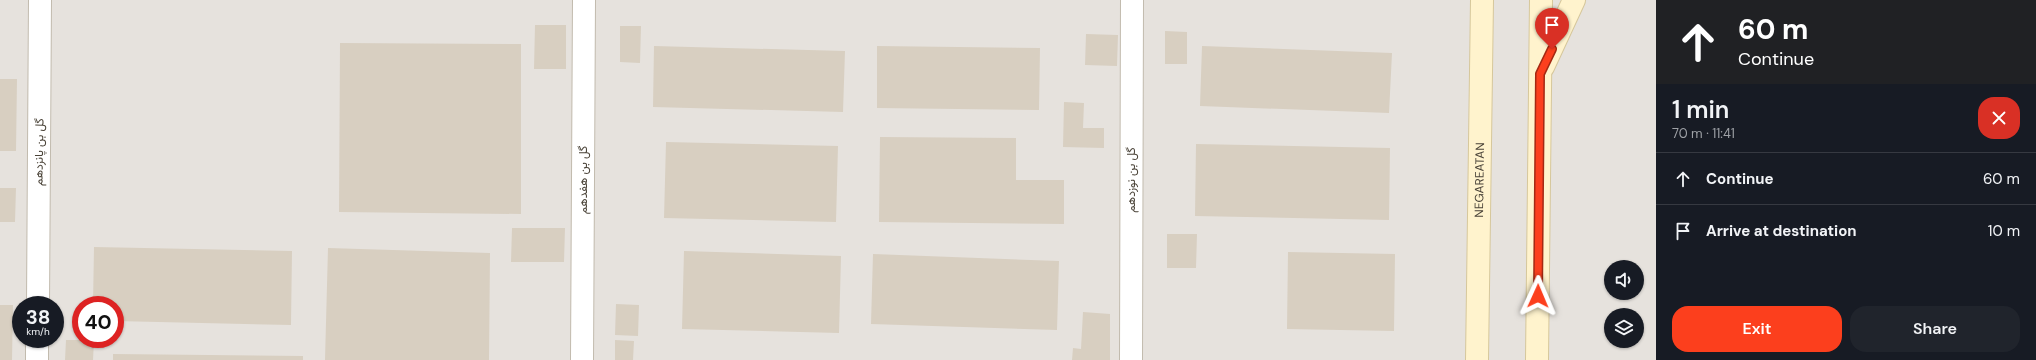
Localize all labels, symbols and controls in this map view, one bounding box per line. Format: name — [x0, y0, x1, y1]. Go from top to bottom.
pin — [1535, 8, 1569, 49]
text: 60 m — [1738, 11, 1808, 48]
icon: arrive — [1541, 14, 1563, 36]
icon: ahead — [1672, 16, 1724, 68]
text: Continue — [1738, 47, 1814, 71]
text: 1 min — [1672, 94, 1729, 125]
button: close — [1978, 97, 2020, 139]
street label: گل بن پانزدهم — [30, 118, 48, 186]
text: 70 m · 11:41 — [1672, 125, 1735, 142]
street label: NEGAREATAN — [1471, 142, 1488, 218]
street label: گل بن هفدهم — [575, 146, 591, 214]
street label: گل بن نوزدهم — [1123, 147, 1139, 213]
icon: ahead — [1672, 168, 1694, 190]
text: Continue — [1706, 169, 1774, 189]
text: 60 m — [1983, 169, 2020, 189]
icon: arrive — [1672, 220, 1694, 242]
text: Arrive at destination — [1706, 221, 1857, 241]
text: 10 m — [1988, 221, 2020, 241]
map controls — [1604, 260, 1644, 348]
button: sound — [1604, 260, 1644, 300]
position arrow — [1517, 275, 1559, 317]
speed limit sign: 40 — [72, 296, 124, 348]
text: 38 — [26, 304, 50, 330]
button: Exit — [1672, 306, 1842, 352]
button: Share — [1850, 306, 2020, 352]
button: layers — [1604, 308, 1644, 348]
text: km/h — [26, 325, 50, 338]

